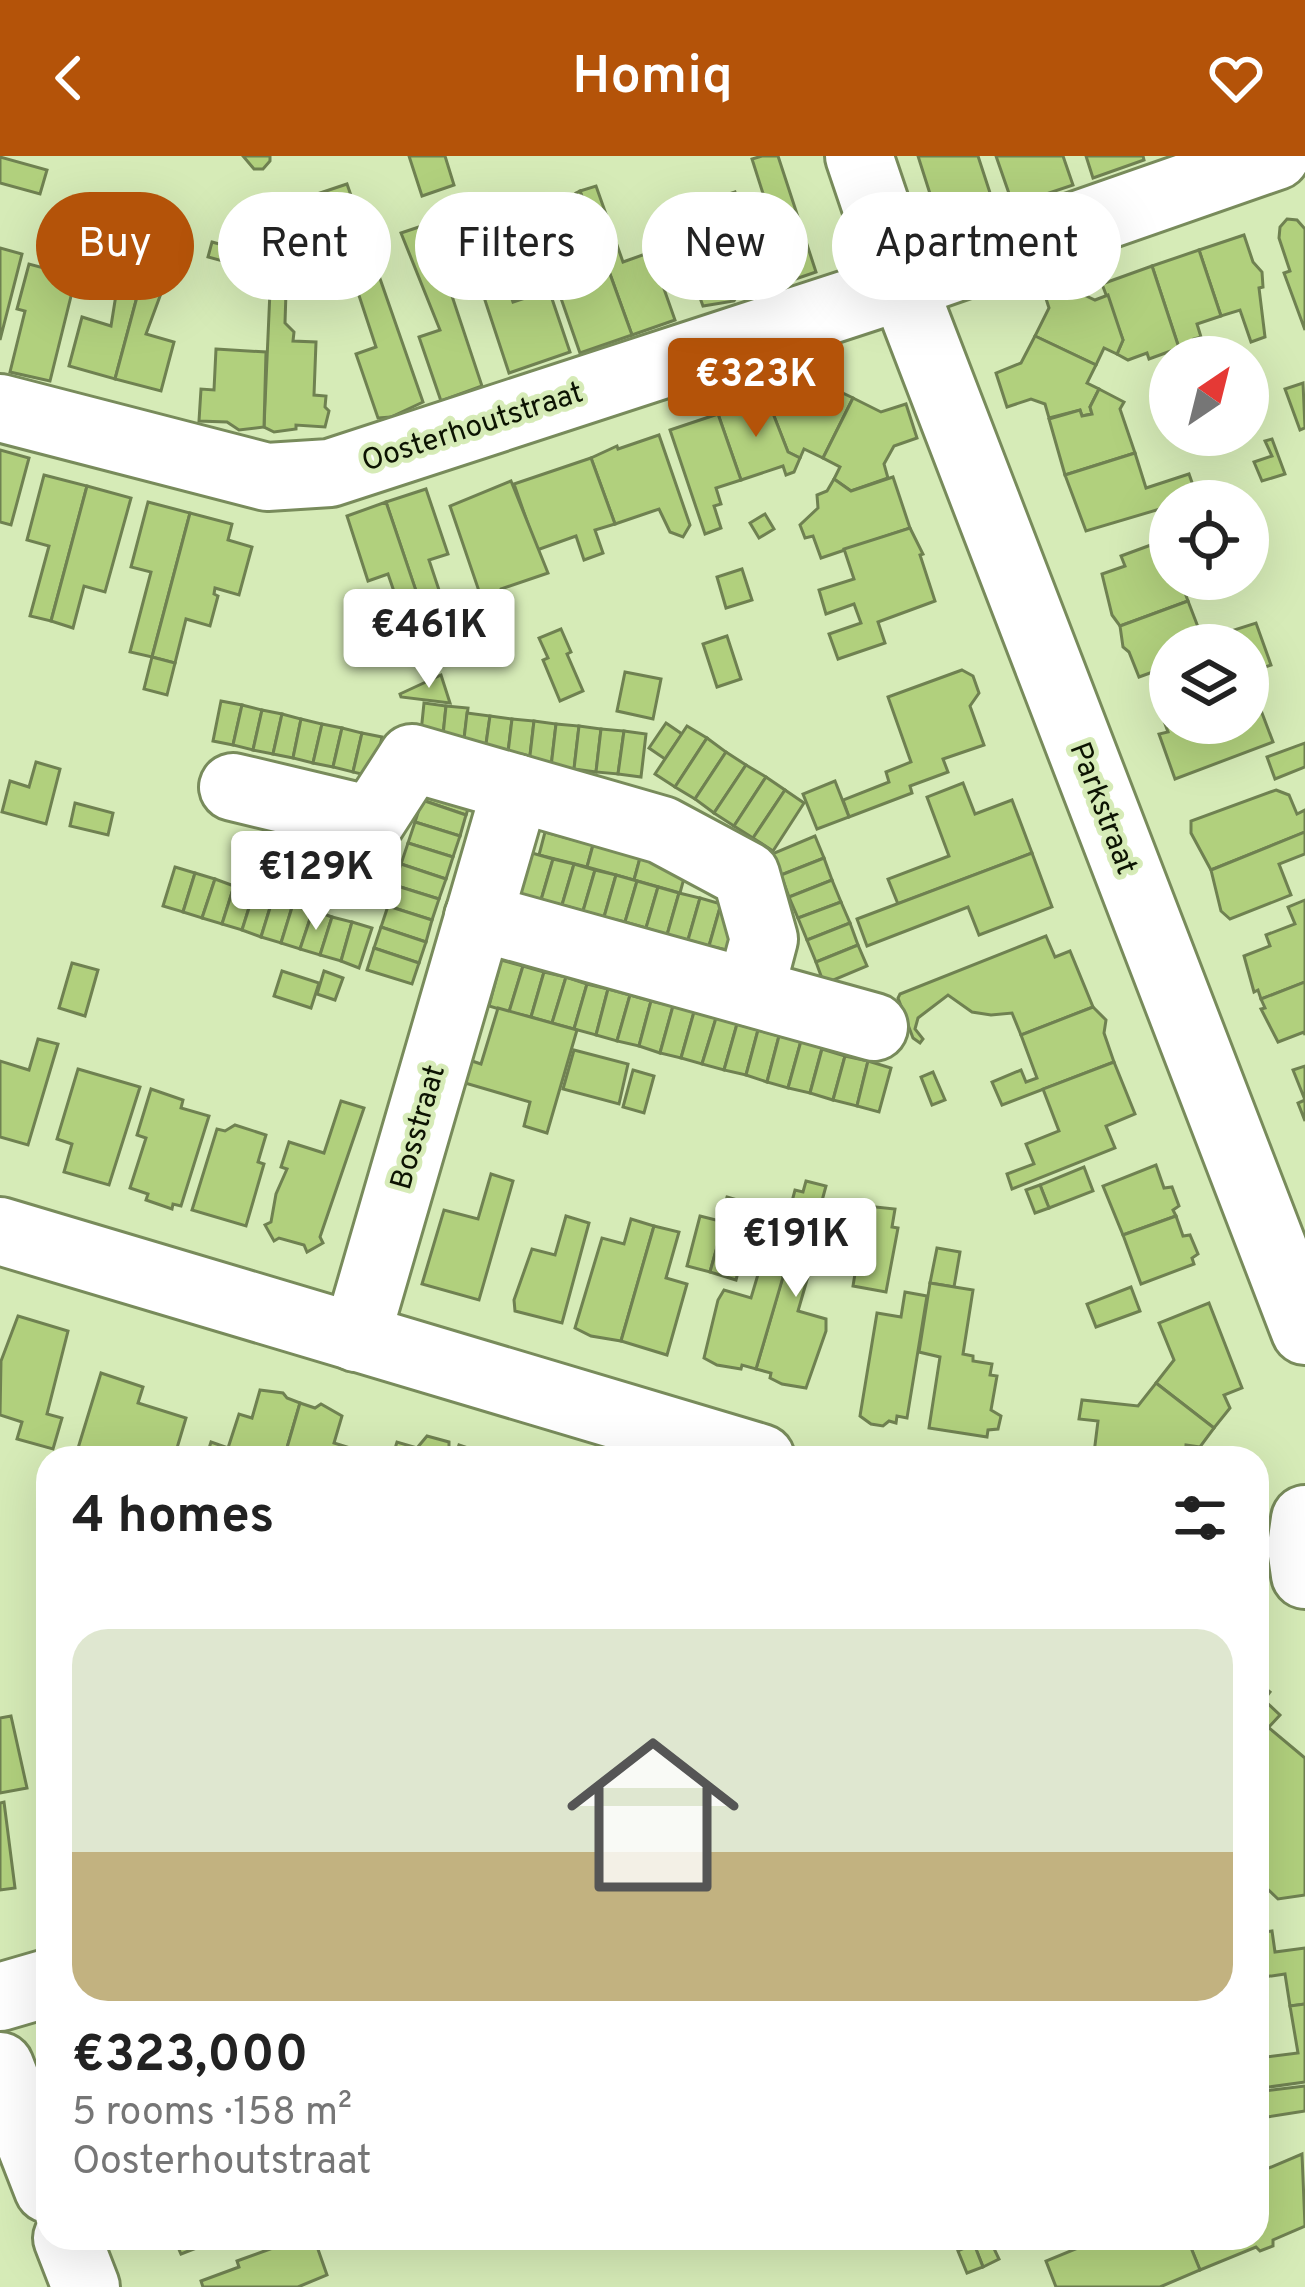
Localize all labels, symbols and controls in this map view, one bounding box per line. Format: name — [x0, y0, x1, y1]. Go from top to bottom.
text: Homiq — [572, 44, 733, 113]
icon: back — [36, 45, 102, 111]
icon: heart — [1203, 45, 1269, 111]
chip: Buy — [36, 192, 194, 300]
chip: Rent — [218, 192, 391, 300]
chip: Filters — [415, 192, 618, 300]
chip: New — [642, 192, 808, 300]
chip: Apartment — [832, 192, 1121, 300]
north arrow — [1149, 336, 1269, 456]
map controls — [1149, 336, 1269, 744]
pin: €323K — [672, 338, 840, 440]
text: €323K — [695, 352, 817, 401]
street label: Oosterhoutstraat — [357, 375, 588, 482]
button: locate — [1149, 480, 1269, 600]
pin: €461K — [345, 589, 513, 691]
text: €461K — [371, 603, 487, 652]
button: layers — [1149, 624, 1269, 744]
street label: Parkstraat — [1060, 737, 1144, 880]
pin: €129K — [232, 831, 400, 933]
text: €129K — [258, 845, 374, 894]
street label: Bosstraat — [384, 1061, 455, 1194]
pin: €191K — [712, 1198, 880, 1300]
text: €191K — [742, 1212, 850, 1261]
icon: filters — [1167, 1485, 1233, 1551]
text: 4 homes — [72, 1486, 274, 1551]
icon: home — [545, 1707, 761, 1923]
text: €323,000 — [72, 2025, 308, 2090]
text: 5 rooms · 158 m² — [72, 2090, 352, 2139]
text: Oosterhoutstraat — [72, 2139, 372, 2188]

